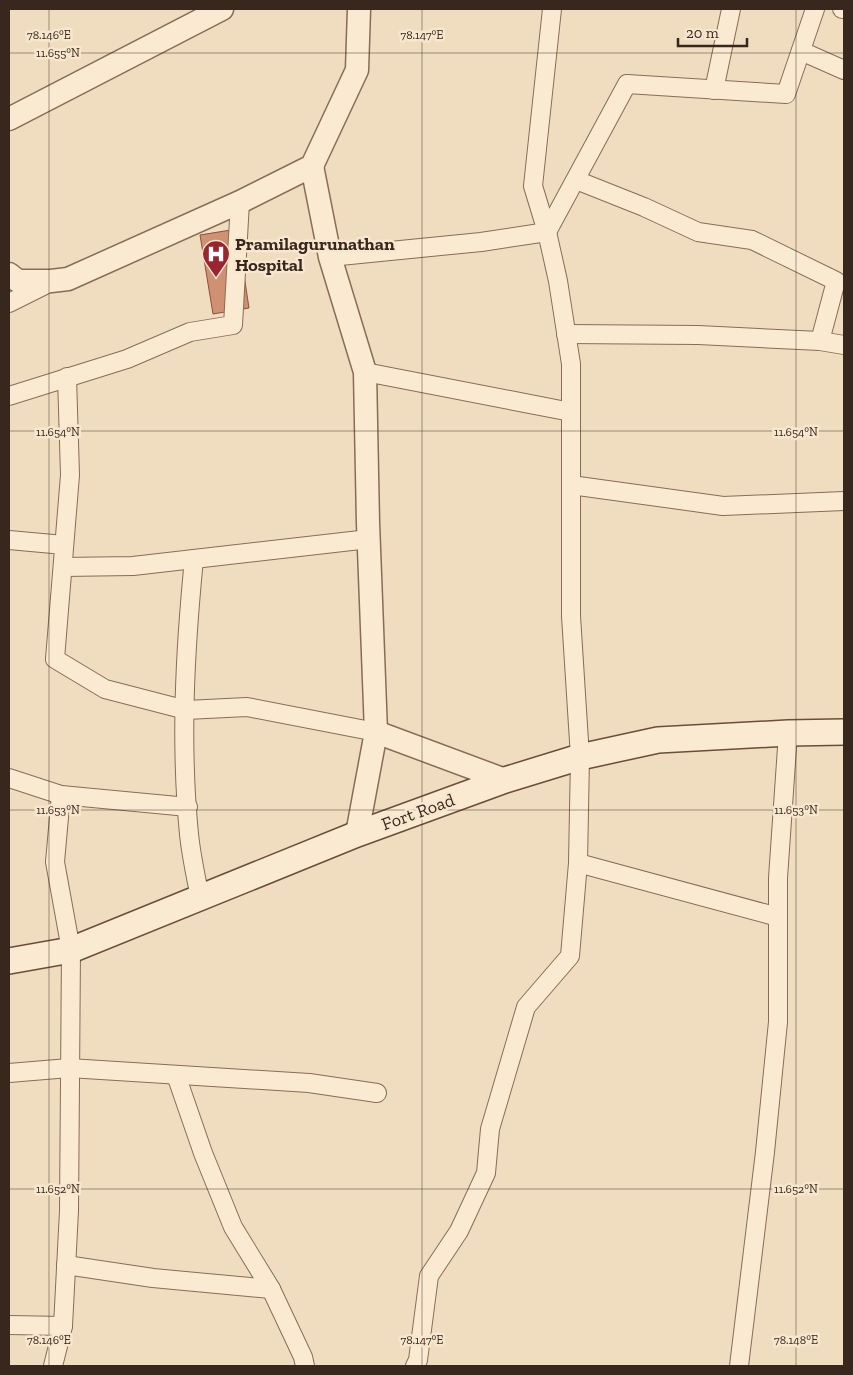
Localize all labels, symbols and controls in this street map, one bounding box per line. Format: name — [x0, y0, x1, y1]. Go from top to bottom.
scale bar — [678, 15, 747, 47]
text: 20 m — [686, 24, 719, 42]
text: 78.146°E — [27, 28, 71, 42]
text: 78.147°E — [401, 28, 443, 42]
text: 11.655°N — [36, 46, 80, 60]
place label: Pramilagurunathan Hospital — [235, 233, 395, 276]
hospital icon: Pramilagurunathan Hospital — [201, 239, 231, 278]
text: 11.654°N — [36, 425, 80, 439]
text: 11.654°N — [774, 425, 818, 439]
street label: Fort Road — [379, 789, 458, 835]
text: 11.653°N — [36, 803, 80, 817]
text: 11.653°N — [774, 803, 818, 817]
text: 11.652°N — [36, 1182, 80, 1196]
text: 11.652°N — [774, 1182, 818, 1196]
text: 78.146°E — [27, 1333, 71, 1347]
text: 78.147°E — [401, 1333, 443, 1347]
text: 78.148°E — [774, 1333, 818, 1347]

